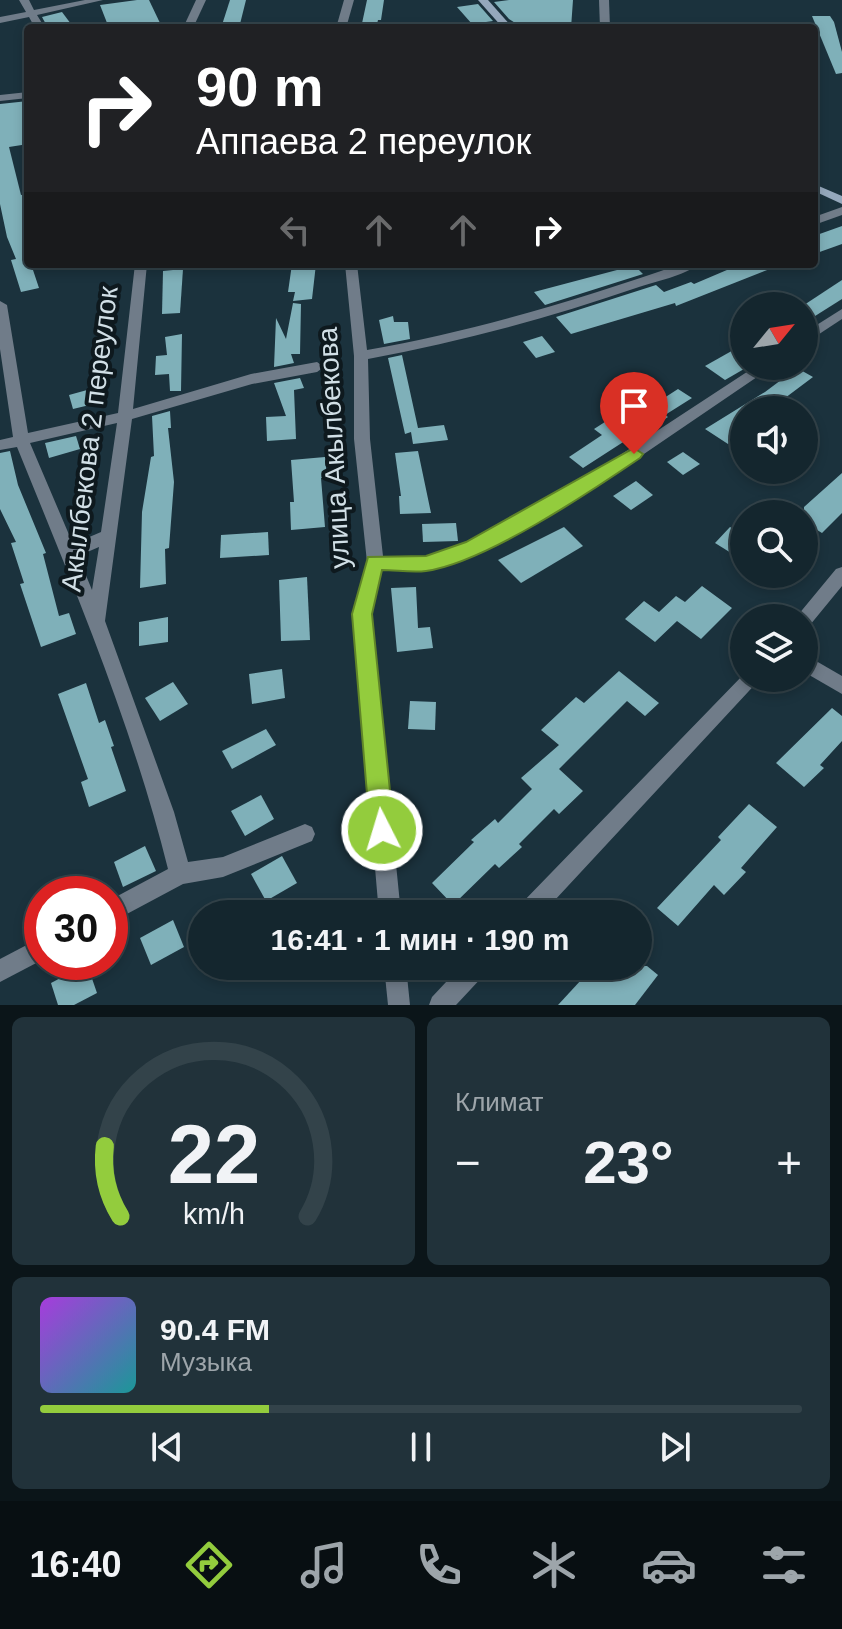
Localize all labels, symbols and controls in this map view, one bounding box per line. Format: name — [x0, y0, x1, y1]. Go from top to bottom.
text: 90 m — [196, 55, 324, 118]
icon: right — [64, 56, 168, 160]
text: Аппаева 2 переулок — [196, 121, 531, 162]
icon: left — [273, 208, 317, 252]
icon: ahead — [357, 208, 401, 252]
icon: ahead — [441, 208, 485, 252]
icon: right — [525, 208, 569, 252]
street label: Акылбекова 2 переулок — [55, 284, 124, 594]
north arrow — [730, 292, 818, 380]
map controls — [730, 292, 818, 692]
street label: улица Акылбекова — [312, 326, 355, 569]
pin — [600, 372, 668, 454]
icon: arrive — [612, 384, 656, 428]
button: sound — [730, 396, 818, 484]
button: search — [730, 500, 818, 588]
button: layers — [730, 604, 818, 692]
position arrow — [340, 788, 424, 872]
speed limit sign: 30 — [24, 876, 128, 980]
text: 16:41 · 1 мин · 190 m — [271, 923, 569, 956]
text: Климат — [455, 1087, 544, 1117]
text: 22 — [167, 1108, 260, 1201]
text: 23° — [583, 1129, 674, 1196]
text: − — [455, 1138, 481, 1187]
text: + — [776, 1138, 802, 1187]
text: km/h — [183, 1198, 244, 1230]
text: 90.4 FM — [160, 1313, 270, 1346]
text: Музыка — [160, 1347, 252, 1377]
icon: previous — [145, 1425, 189, 1469]
icon: pause — [399, 1425, 443, 1469]
icon: next — [653, 1425, 697, 1469]
icon: directions — [181, 1537, 237, 1593]
icon: music — [296, 1537, 352, 1593]
icon: phone — [411, 1537, 467, 1593]
icon: climate — [526, 1537, 582, 1593]
icon: car — [641, 1537, 697, 1593]
icon: filters — [756, 1537, 812, 1593]
text: 16:40 — [30, 1544, 122, 1585]

